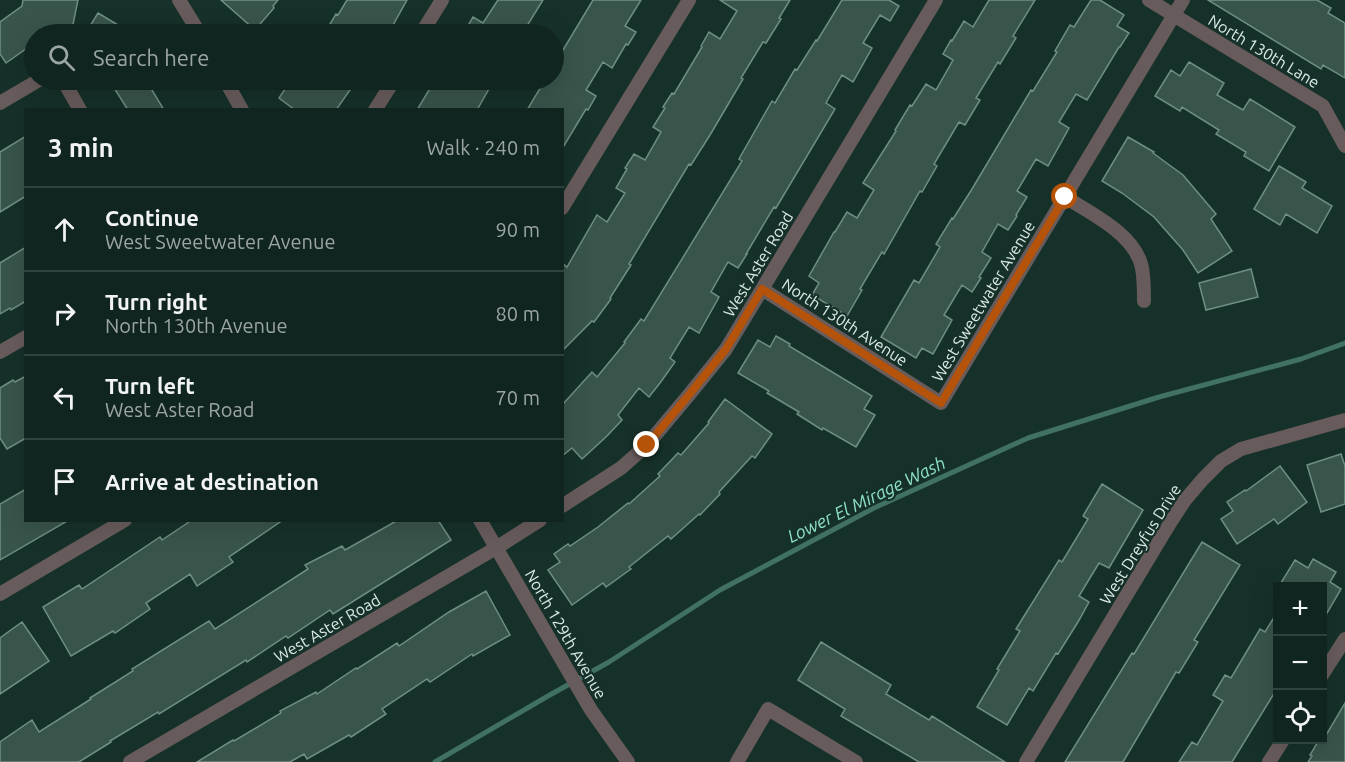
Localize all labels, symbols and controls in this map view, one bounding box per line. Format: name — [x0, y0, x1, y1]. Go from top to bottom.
street label: North 130th Lane — [1205, 11, 1323, 91]
search box — [24, 24, 564, 90]
icon: search — [45, 41, 78, 74]
text: Search here — [93, 45, 209, 70]
text: 3 min — [48, 133, 114, 162]
text: Walk · 240 m — [427, 136, 540, 159]
route start — [1051, 183, 1077, 209]
text: Continue — [105, 205, 199, 230]
street label: West Aster Road — [719, 208, 797, 320]
icon: ahead — [48, 213, 81, 246]
street label: West Sweetwater Avenue — [928, 217, 1038, 385]
text: 90 m — [496, 218, 540, 241]
text: West Sweetwater Avenue — [105, 230, 335, 253]
street label: North 130th Avenue — [779, 275, 911, 369]
text: Turn right — [105, 289, 207, 314]
icon: right — [48, 297, 81, 330]
text: 80 m — [496, 302, 540, 325]
text: North 130th Avenue — [105, 314, 288, 337]
text: Turn left — [105, 373, 195, 398]
icon: left — [48, 381, 81, 414]
text: 70 m — [496, 386, 540, 409]
text: West Aster Road — [105, 398, 254, 421]
route end — [633, 431, 659, 457]
water label: Lower El Mirage Wash — [784, 452, 948, 546]
icon: arrive — [48, 465, 81, 498]
text: Arrive at destination — [105, 469, 319, 494]
street label: West Dreyfus Drive — [1096, 481, 1184, 607]
street label: North 129th Avenue — [522, 566, 610, 702]
map controls — [1273, 582, 1327, 744]
button: + — [1273, 582, 1327, 636]
street label: West Aster Road — [271, 590, 383, 666]
button: − — [1273, 636, 1327, 690]
button: locate — [1273, 690, 1327, 744]

